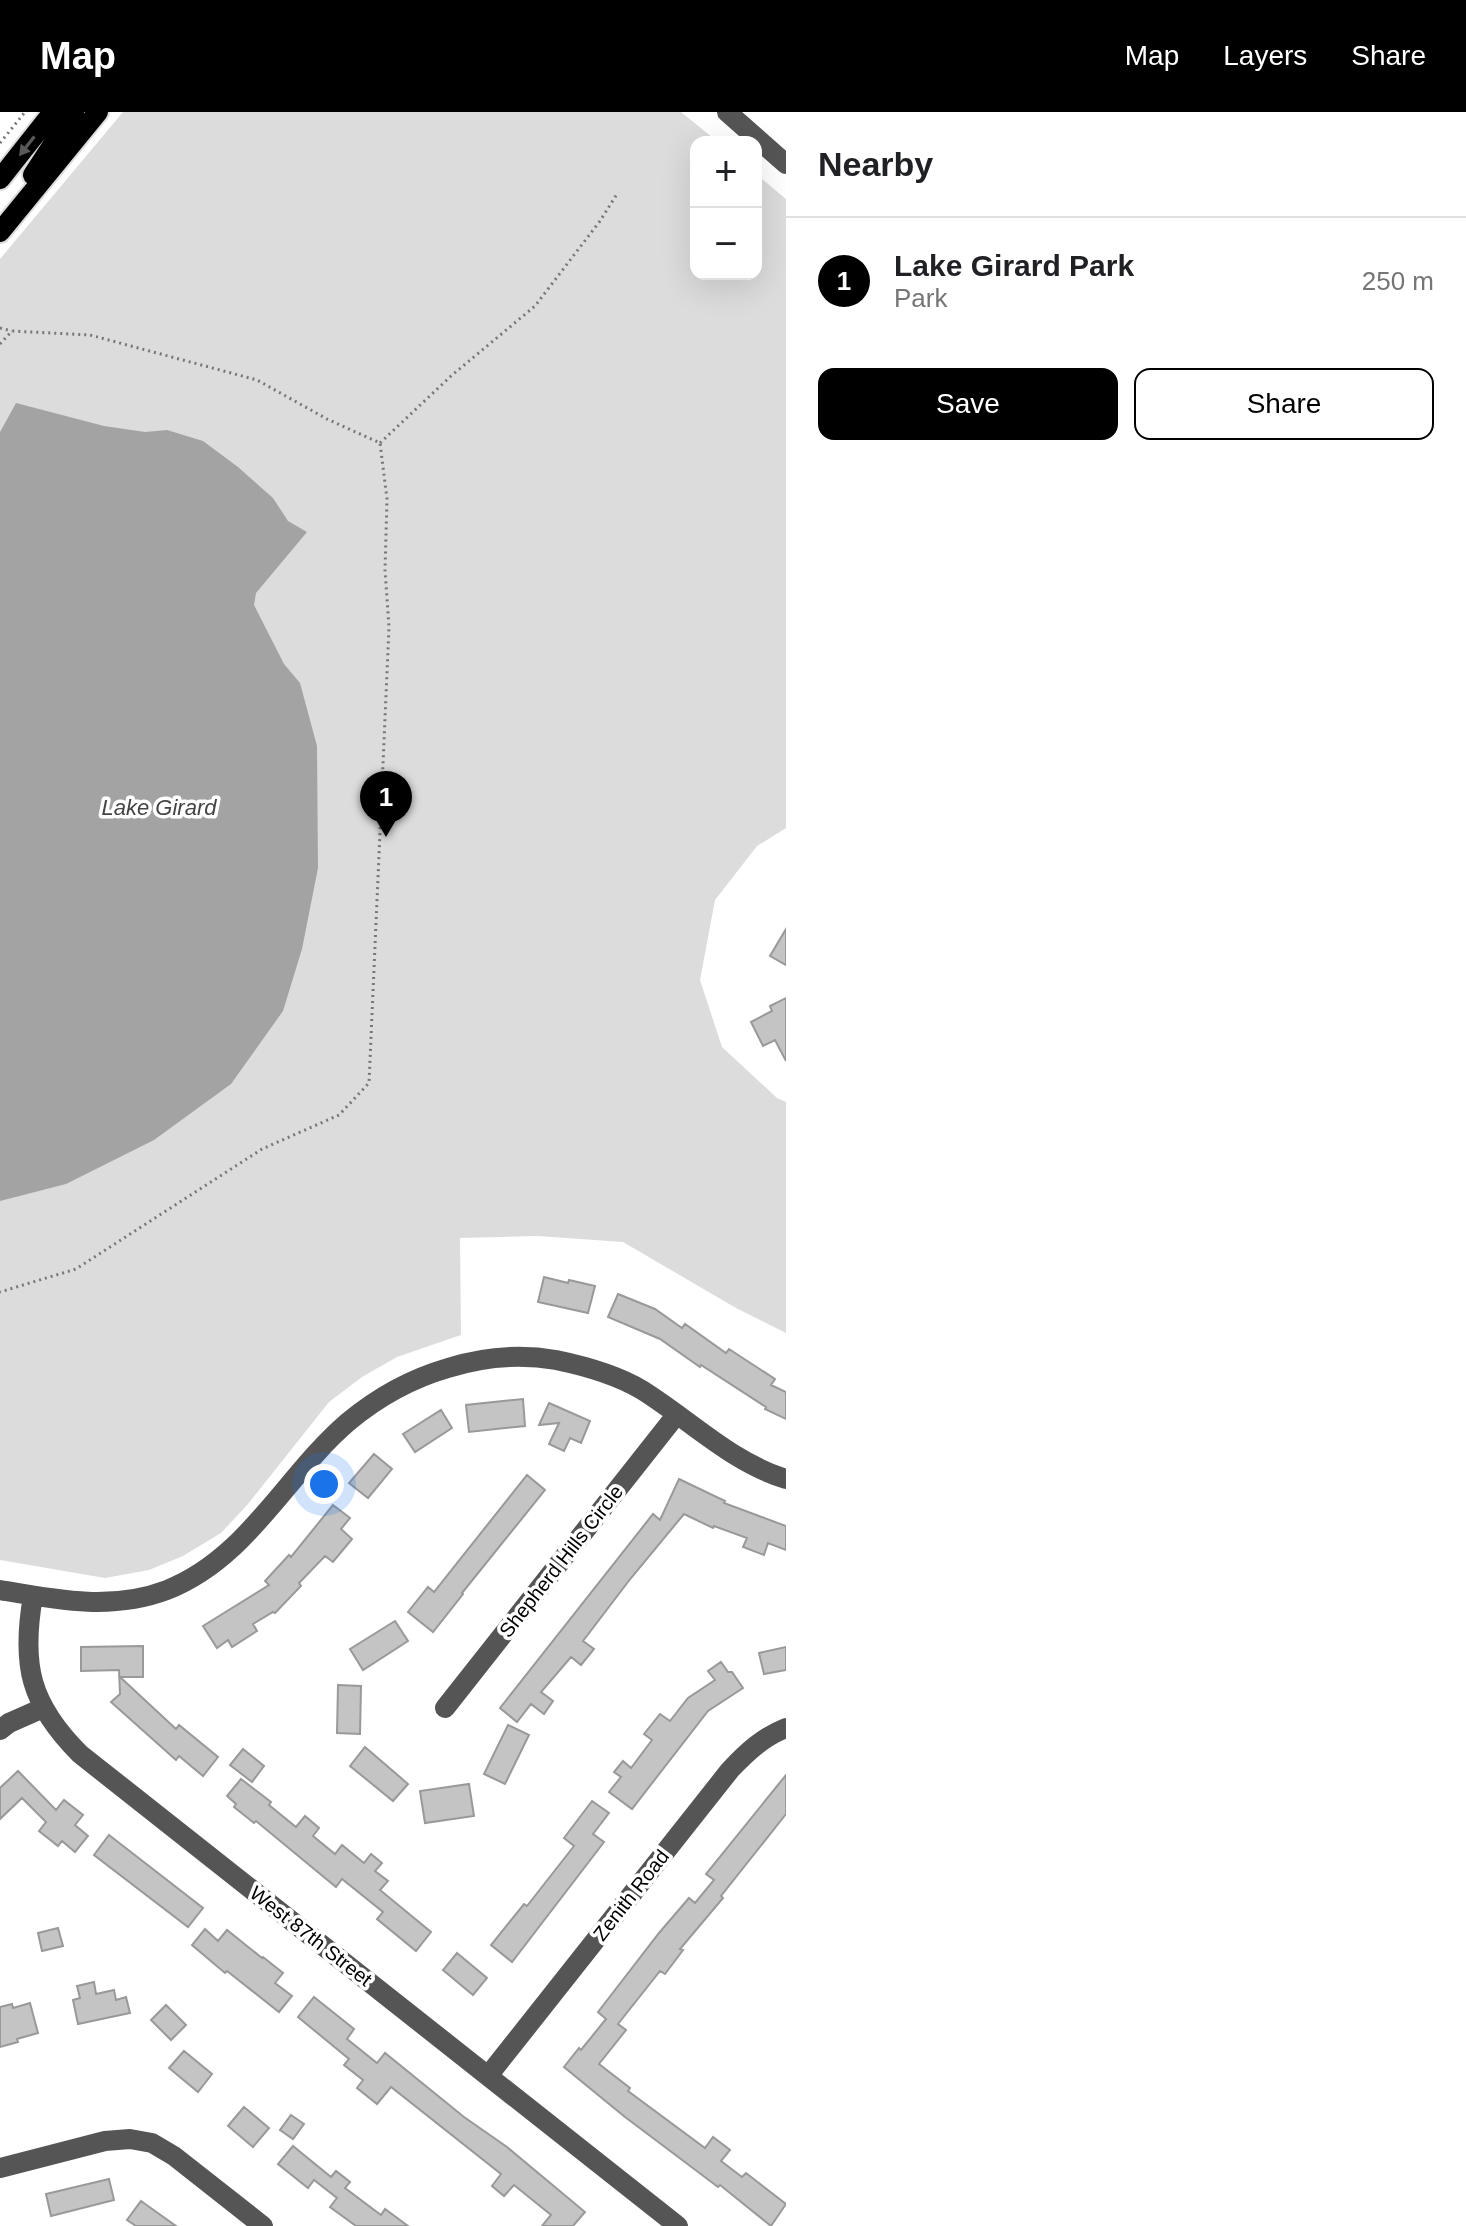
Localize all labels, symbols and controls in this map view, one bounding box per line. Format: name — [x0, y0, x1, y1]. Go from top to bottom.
text: Map — [40, 35, 116, 77]
text: Map — [1125, 40, 1179, 71]
text: Layers — [1223, 40, 1307, 71]
text: Share — [1351, 40, 1426, 71]
one-way arrow — [19, 136, 35, 156]
map controls — [690, 136, 762, 280]
button: + — [690, 136, 762, 208]
text: Nearby — [818, 145, 933, 183]
button: − — [690, 208, 762, 280]
text: Lake Girard Park — [894, 249, 1134, 282]
text: 1 — [837, 266, 851, 296]
text: 250 m — [1362, 266, 1434, 296]
text: Park — [894, 283, 947, 313]
button: Save — [818, 368, 1118, 440]
button: Share — [1134, 368, 1434, 440]
pin: 1 — [360, 771, 412, 837]
water label: Lake Girard — [102, 795, 217, 820]
your location — [304, 1464, 344, 1504]
street label: Shepherd Hills Circle — [495, 1481, 627, 1641]
street label: Zenith Road — [589, 1845, 673, 1945]
street label: West 87th Street — [246, 1882, 377, 1991]

